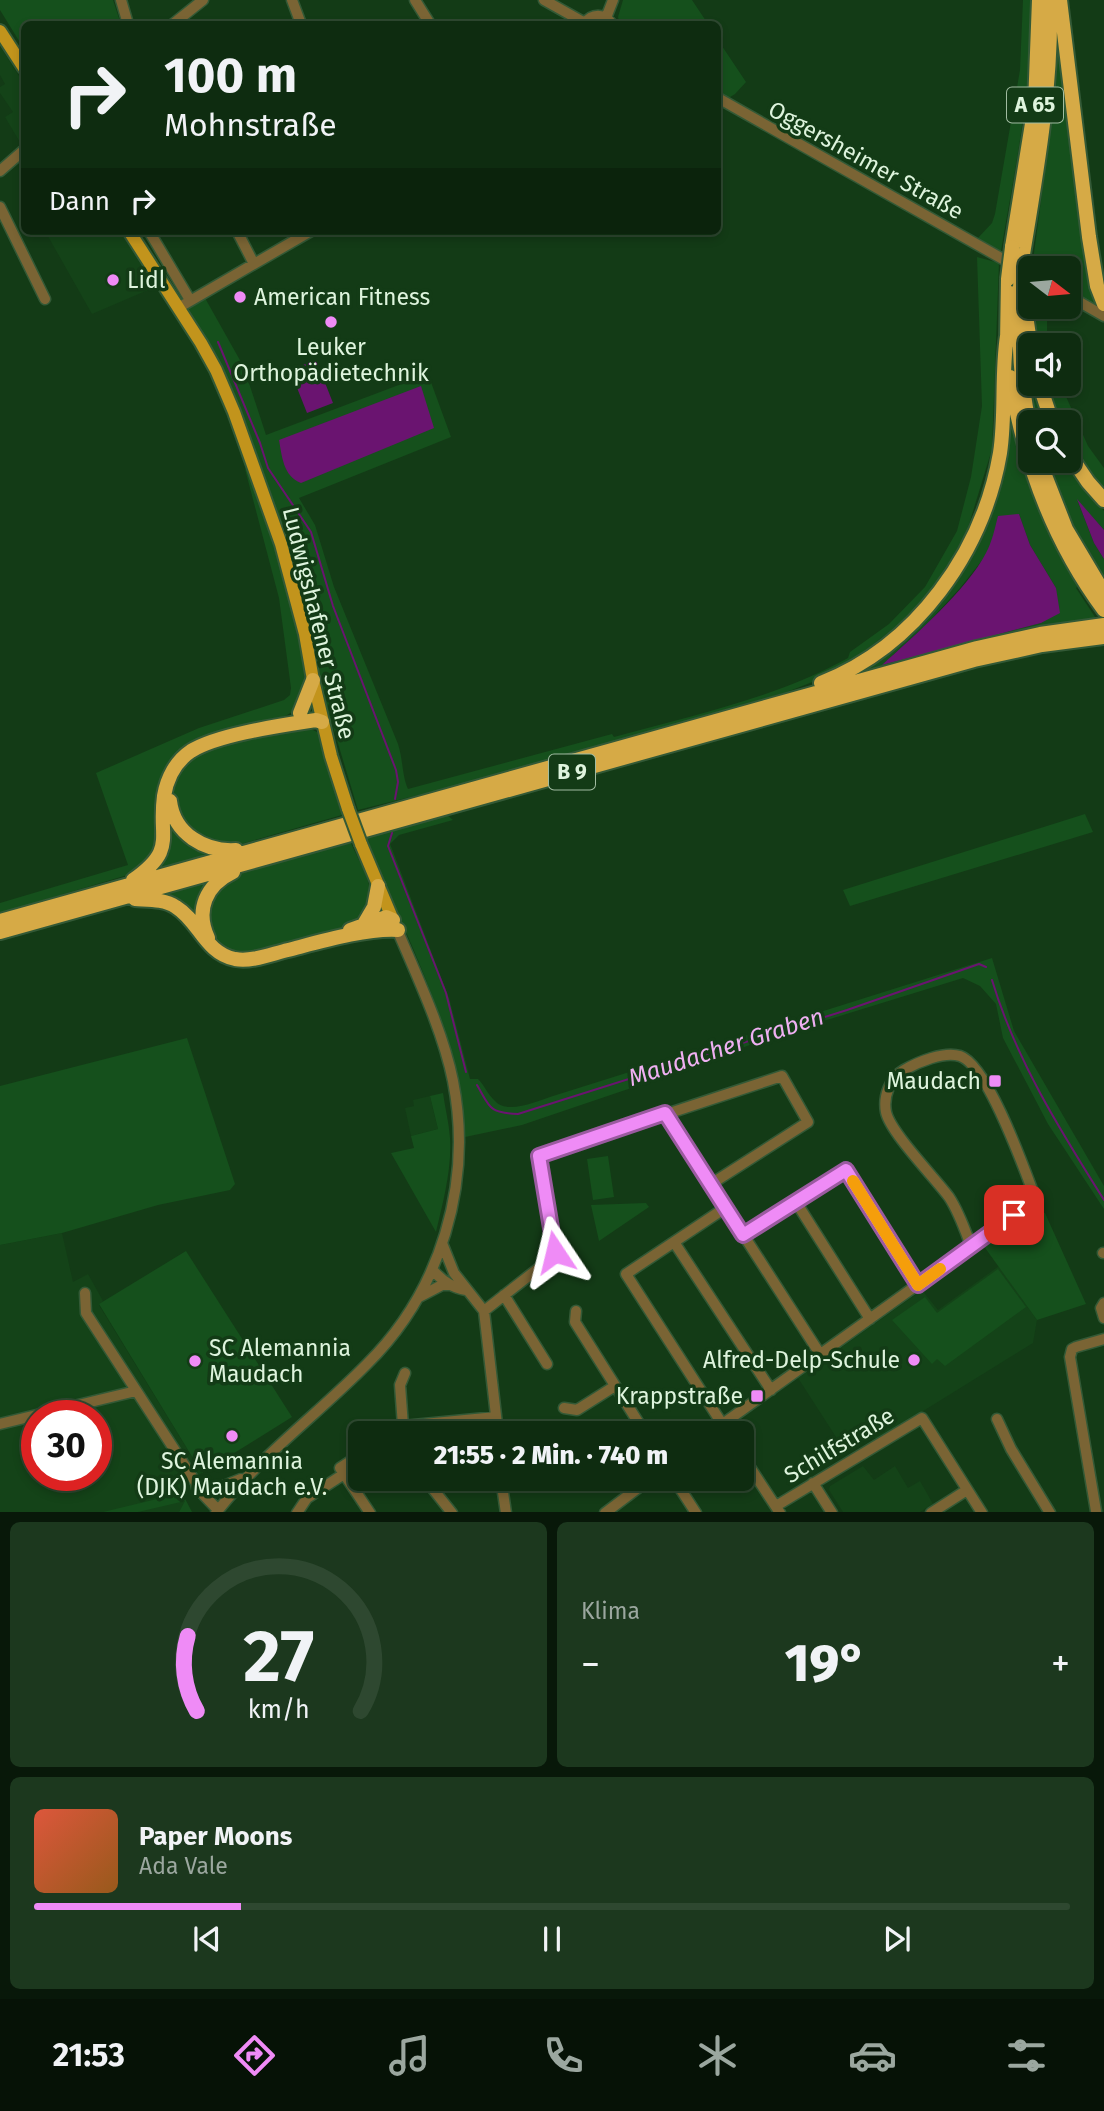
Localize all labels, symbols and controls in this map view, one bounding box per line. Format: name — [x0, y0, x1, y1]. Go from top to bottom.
text: 100 m — [164, 46, 297, 105]
icon: right — [49, 49, 140, 140]
road number: A 65 — [1007, 88, 1063, 122]
street label: Oggersheimer Straße — [764, 95, 968, 225]
text: Mohnstraße — [164, 106, 337, 144]
icon: right — [124, 182, 162, 220]
text: Dann — [49, 186, 110, 217]
north arrow — [1018, 256, 1082, 318]
map controls — [1018, 256, 1081, 473]
place label: Lidl — [127, 266, 166, 294]
marker: Lidl — [105, 272, 121, 288]
place label: American Fitness — [254, 283, 430, 311]
marker: American Fitness — [232, 289, 248, 305]
marker: Leuker Orthopädietechnik — [323, 314, 339, 330]
place label: Leuker Orthopädietechnik — [233, 333, 429, 387]
button: sound — [1018, 333, 1081, 396]
button: search — [1018, 410, 1081, 473]
street label: Ludwigshafener Straße — [277, 504, 361, 742]
road number: B 9 — [549, 754, 595, 790]
water label: Maudacher Graben — [625, 1002, 827, 1092]
place label: Maudach — [886, 1067, 981, 1095]
marker: Maudach — [987, 1073, 1003, 1089]
pin — [984, 1185, 1044, 1245]
icon: arrive — [995, 1196, 1033, 1234]
position arrow — [518, 1215, 592, 1289]
place label: SC Alemannia Maudach — [209, 1334, 351, 1388]
place label: Alfred-Delp-Schule — [703, 1346, 900, 1374]
marker: Alfred-Delp-Schule — [906, 1352, 922, 1368]
marker: SC Alemannia Maudach — [187, 1353, 203, 1369]
place label: Krappstraße — [616, 1382, 743, 1410]
marker: Krappstraße — [749, 1388, 765, 1404]
speed limit sign: 30 — [21, 1400, 112, 1491]
street label: Schilfstraße — [779, 1401, 899, 1489]
marker: SC Alemannia (DJK) Maudach e.V. — [224, 1428, 240, 1444]
text: 21:55 · 2 Min. · 740 m — [434, 1440, 668, 1471]
place label: SC Alemannia (DJK) Maudach e.V. — [137, 1447, 327, 1501]
text: Klima — [581, 1597, 640, 1625]
text: 27 — [243, 1613, 314, 1700]
text: 19° — [785, 1632, 866, 1695]
text: − — [581, 1641, 600, 1687]
text: + — [1051, 1641, 1070, 1687]
text: km/h — [248, 1694, 309, 1724]
text: Paper Moons — [139, 1821, 292, 1852]
text: Ada Vale — [139, 1852, 228, 1880]
icon: previous — [188, 1920, 226, 1958]
icon: pause — [533, 1920, 571, 1958]
icon: next — [878, 1920, 916, 1958]
icon: directions — [230, 2031, 279, 2080]
icon: music — [385, 2031, 434, 2080]
icon: phone — [539, 2031, 588, 2080]
icon: climate — [693, 2031, 742, 2080]
icon: car — [848, 2031, 897, 2080]
icon: filters — [1002, 2031, 1051, 2080]
text: 21:53 — [53, 2036, 125, 2074]

